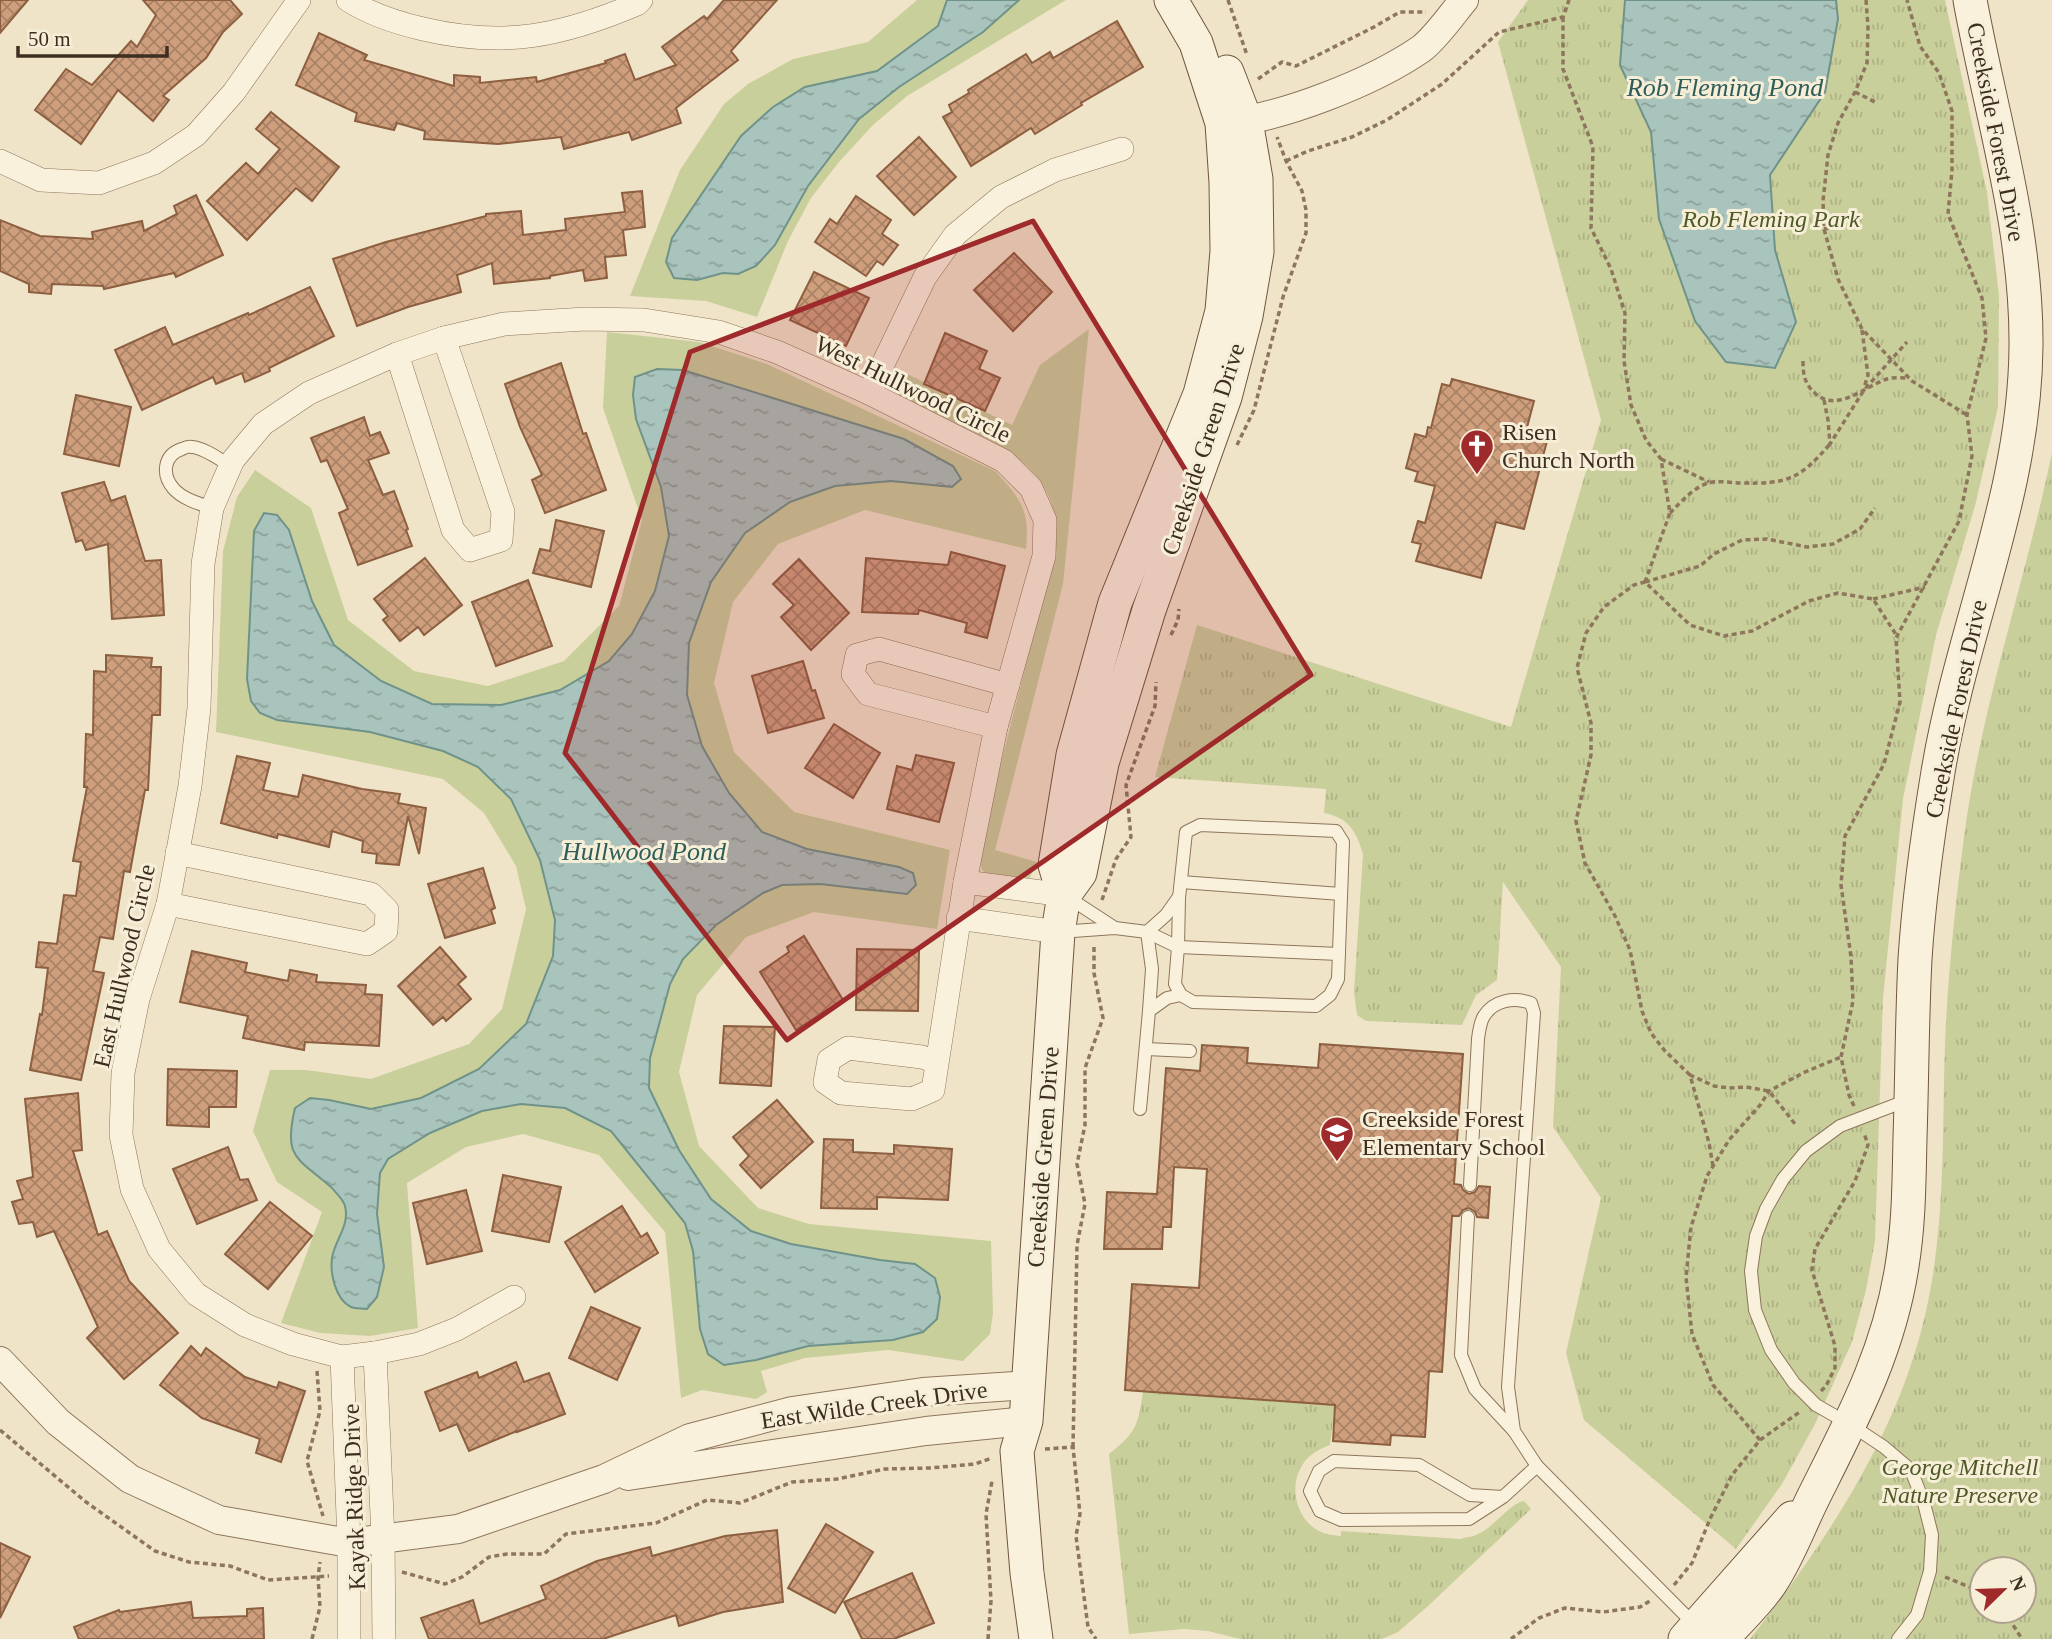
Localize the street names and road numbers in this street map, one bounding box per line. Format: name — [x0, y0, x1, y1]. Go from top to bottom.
street label: Creekside Forest Drive — [1962, 20, 2030, 244]
street label: West Hullwood Circle — [811, 330, 1015, 448]
street label: Creekside Green Drive — [1156, 340, 1250, 558]
street label: Creekside Forest Drive — [1920, 597, 1992, 821]
street label: East Hullwood Circle — [88, 862, 160, 1070]
street label: Creekside Green Drive — [1022, 1046, 1064, 1268]
street label: East Wilde Creek Drive — [759, 1376, 989, 1434]
street label: Kayak Ridge Drive — [338, 1403, 370, 1591]

